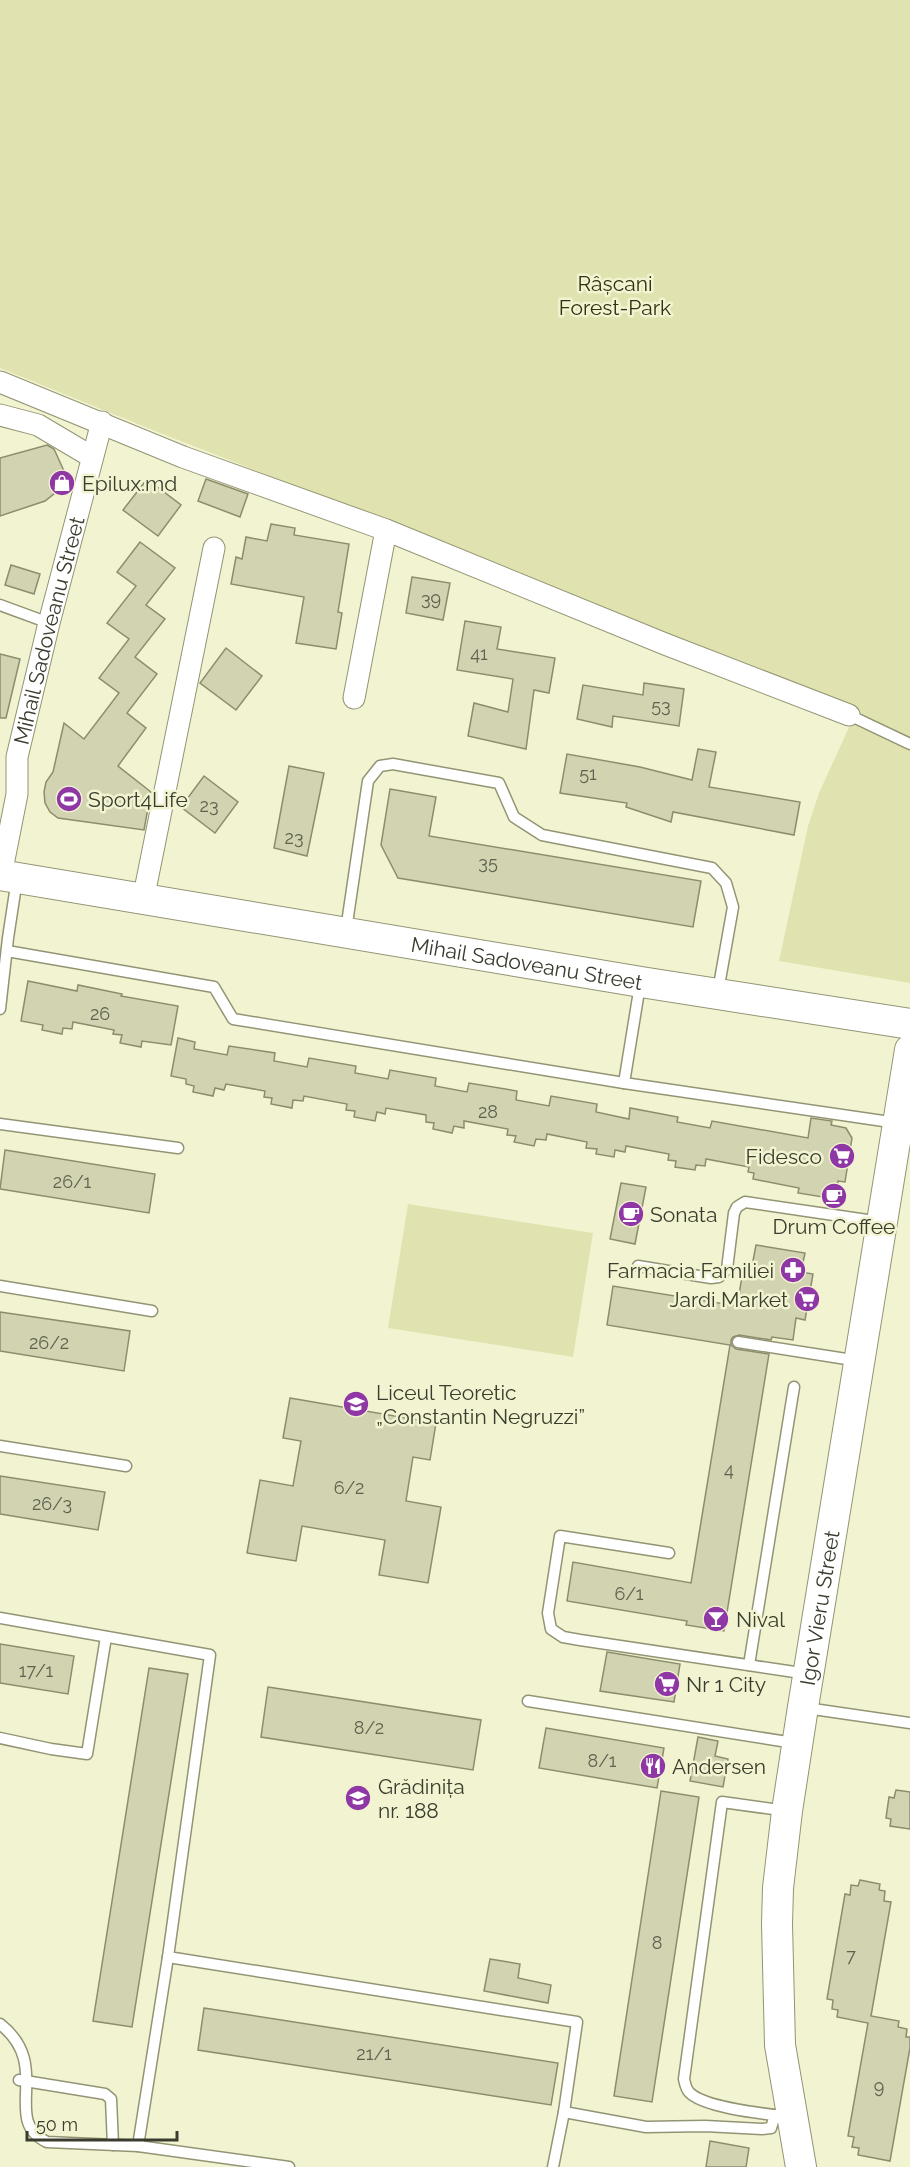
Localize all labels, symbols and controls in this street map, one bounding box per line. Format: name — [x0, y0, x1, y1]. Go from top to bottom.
park label: Râșcani Forest-Park — [559, 271, 671, 320]
shop icon: Epilux.md — [47, 468, 77, 498]
place label: Epilux.md — [82, 471, 177, 496]
street label: Mihail Sadoveanu Street — [8, 514, 89, 747]
house number: 39 — [421, 588, 441, 609]
house number: 41 — [470, 643, 488, 664]
house number: 53 — [651, 695, 671, 716]
house number: 51 — [579, 763, 597, 784]
sports icon: Sport4Life — [54, 784, 84, 814]
place label: Sport4Life — [88, 787, 188, 812]
house number: 23 — [200, 795, 219, 816]
house number: 23 — [285, 827, 304, 848]
house number: 35 — [478, 852, 498, 873]
street label: Mihail Sadoveanu Street — [409, 931, 644, 995]
house number: 26 — [90, 1003, 110, 1024]
house number: 28 — [478, 1101, 498, 1122]
supermarket icon: Fidesco — [827, 1141, 857, 1171]
place label: Fidesco — [746, 1144, 822, 1169]
house number: 26/1 — [53, 1171, 92, 1192]
cafe icon: Drum Coffee — [819, 1181, 849, 1211]
cafe icon: Sonata — [616, 1199, 646, 1229]
place label: Sonata — [650, 1202, 717, 1227]
place label: Drum Coffee — [773, 1214, 895, 1239]
pharmacy icon: Farmacia Familiei — [778, 1255, 808, 1285]
place label: Farmacia Familiei — [607, 1258, 774, 1283]
supermarket icon: Jardi Market — [792, 1284, 822, 1314]
place label: Jardi Market — [670, 1287, 788, 1312]
house number: 26/2 — [29, 1332, 69, 1353]
place label: Liceul Teoretic „Constantin Negruzzi” — [376, 1380, 585, 1429]
school or university icon: Liceul Teoretic „Constantin Negruzzi” — [341, 1389, 371, 1419]
house number: 4 — [724, 1459, 734, 1480]
house number: 6/2 — [334, 1477, 364, 1498]
house number: 26/3 — [32, 1493, 72, 1514]
street label: Igor Vieru Street — [794, 1529, 844, 1687]
house number: 6/1 — [614, 1583, 644, 1604]
bar icon: Nival — [701, 1604, 731, 1634]
place label: Nival — [736, 1607, 785, 1632]
house number: 17/1 — [19, 1660, 54, 1681]
supermarket icon: Nr 1 City — [652, 1669, 682, 1699]
place label: Nr 1 City — [686, 1672, 766, 1697]
house number: 8/2 — [354, 1717, 384, 1738]
house number: 8/1 — [588, 1750, 617, 1771]
restaurant icon: Andersen — [638, 1751, 668, 1781]
place label: Andersen — [672, 1754, 766, 1779]
place label: Grădinița nr. 188 — [378, 1774, 465, 1823]
school or university icon: Grădinița nr. 188 — [343, 1783, 373, 1813]
house number: 8 — [652, 1932, 662, 1953]
house number: 7 — [846, 1945, 856, 1966]
house number: 21/1 — [356, 2043, 392, 2064]
house number: 9 — [874, 2076, 884, 2097]
scale bar — [27, 2104, 177, 2142]
text: 50 m — [36, 2114, 78, 2135]

